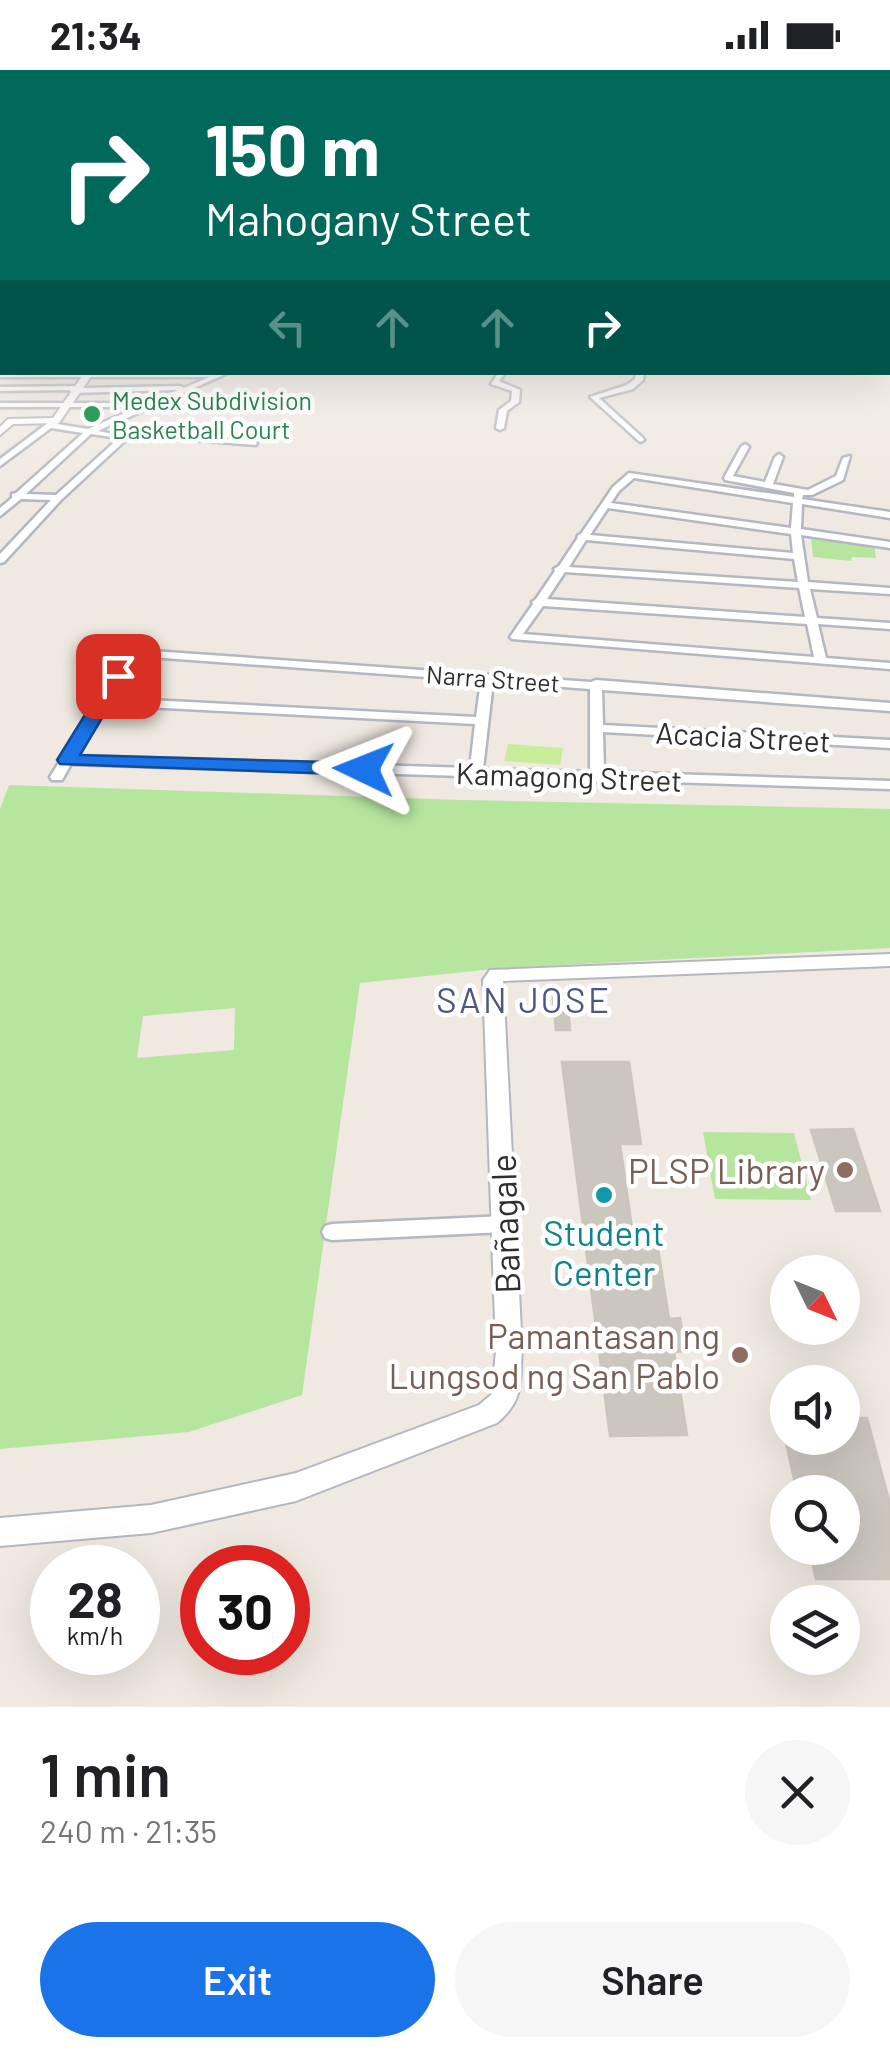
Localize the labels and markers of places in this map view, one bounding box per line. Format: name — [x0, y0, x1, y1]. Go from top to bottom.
place label: Medex Subdivision Basketball Court — [112, 385, 312, 444]
marker: Medex Subdivision Basketball Court — [81, 403, 103, 425]
pin — [76, 634, 161, 719]
place label: PLSP Library — [628, 1149, 825, 1191]
marker: PLSP Library — [834, 1159, 856, 1181]
marker: Student Center — [593, 1184, 615, 1206]
place label: Student Center — [543, 1211, 665, 1293]
place label: Pamantasan ng Lungsod ng San Pablo — [389, 1314, 720, 1396]
marker: Pamantasan ng Lungsod ng San Pablo — [729, 1344, 751, 1366]

